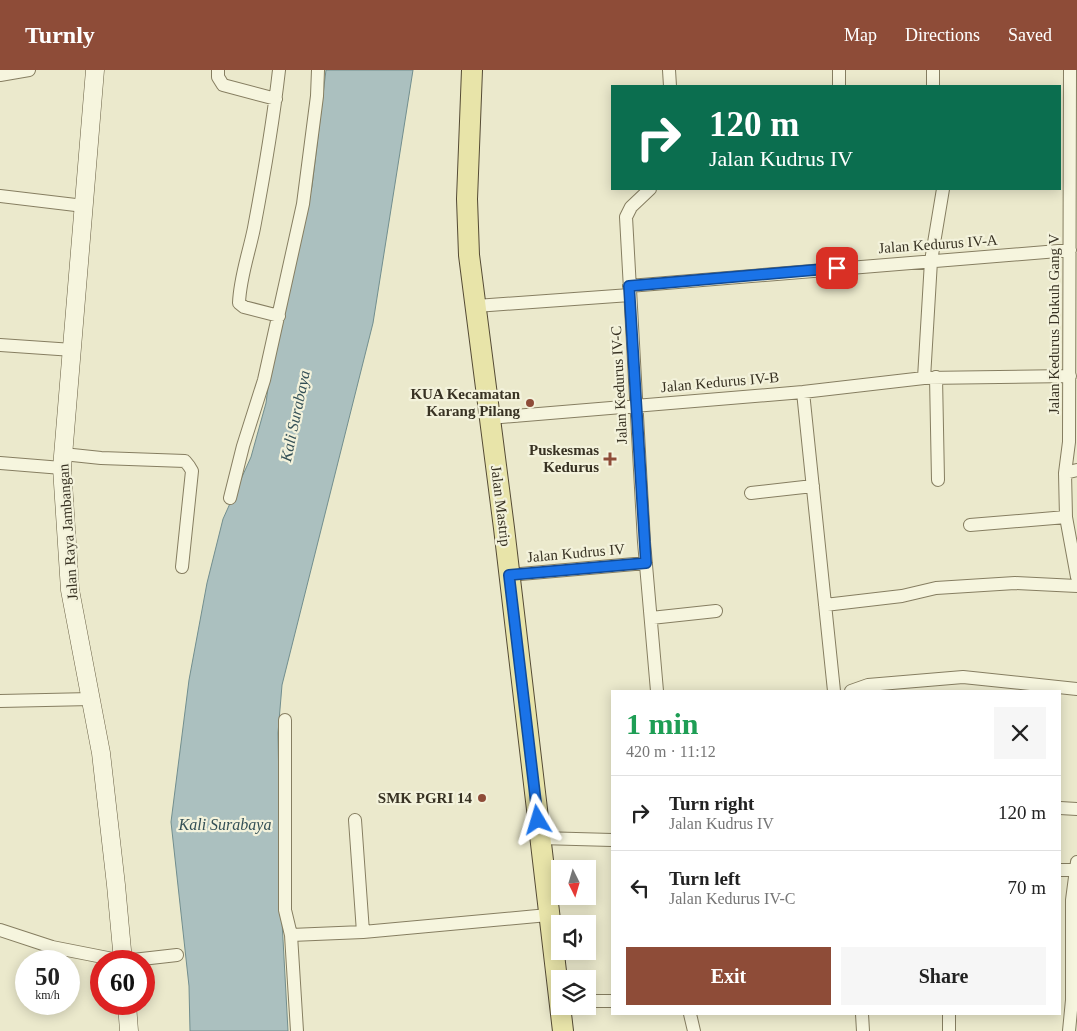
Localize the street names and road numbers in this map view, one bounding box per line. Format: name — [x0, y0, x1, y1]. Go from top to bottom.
street label: Jalan Kedurus IV-A — [878, 232, 998, 256]
street label: Jalan Kedurus Dukuh Gang V — [1046, 234, 1062, 414]
street label: Jalan Kedurus IV-C — [608, 325, 630, 445]
street label: Jalan Kedurus IV-B — [660, 369, 780, 395]
street label: Jalan Raya Jambangan — [55, 463, 81, 601]
street label: Jalan Mastrip — [488, 465, 514, 547]
street label: Jalan Kudrus IV — [526, 541, 626, 565]

